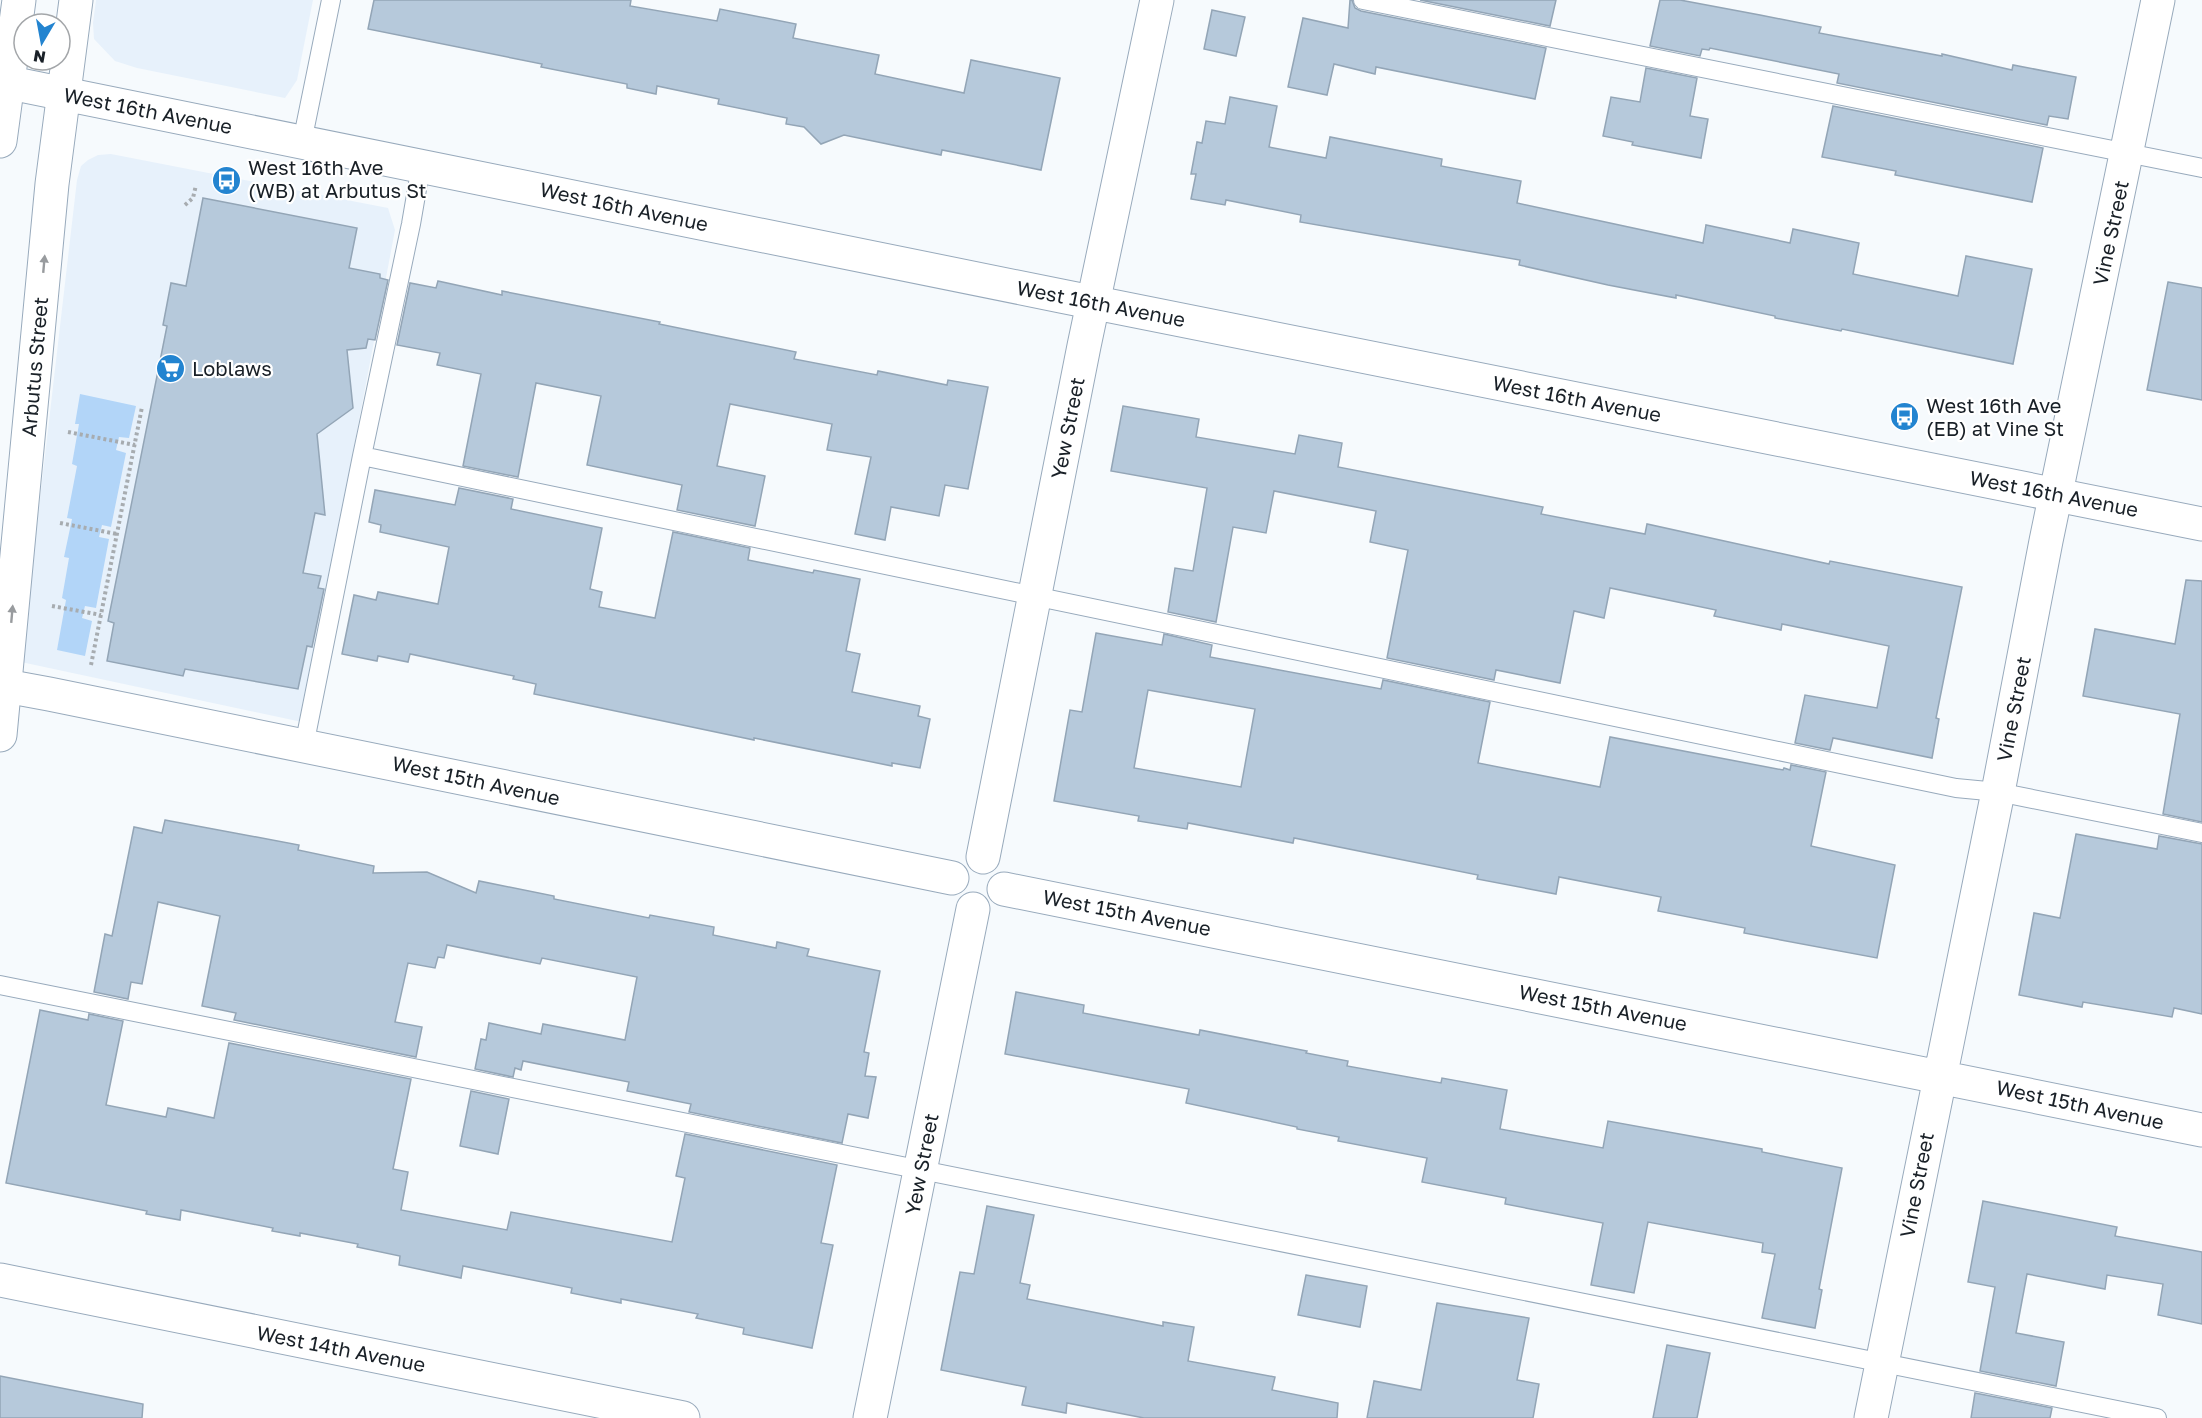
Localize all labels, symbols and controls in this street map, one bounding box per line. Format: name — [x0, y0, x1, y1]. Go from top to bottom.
north arrow — [12, 12, 72, 72]
text: N — [32, 46, 47, 68]
street label: West 16th Avenue — [62, 82, 235, 138]
place label: West 16th Ave (WB) at Arbutus St — [248, 155, 427, 202]
bus stop icon: West 16th Ave (WB) at Arbutus St — [211, 164, 243, 196]
street label: West 16th Avenue — [538, 176, 710, 236]
street label: Vine Street — [2087, 178, 2133, 288]
one-way arrow — [39, 255, 49, 274]
street label: West 16th Avenue — [1015, 275, 1188, 331]
street label: Arbutus Street — [16, 296, 52, 438]
supermarket icon: Loblaws — [155, 353, 187, 385]
place label: Loblaws — [192, 356, 272, 380]
street label: West 16th Avenue — [1491, 370, 1664, 426]
street label: Yew Street — [1045, 375, 1089, 481]
place label: West 16th Ave (EB) at Vine St — [1926, 393, 2064, 440]
bus stop icon: West 16th Ave (EB) at Vine St — [1889, 401, 1921, 433]
street label: West 16th Avenue — [1968, 465, 2141, 521]
one-way arrow — [7, 604, 17, 623]
street label: Vine Street — [1991, 654, 2035, 764]
street label: West 15th Avenue — [390, 751, 562, 810]
street label: West 15th Avenue — [1041, 884, 1213, 940]
street label: West 15th Avenue — [1517, 979, 1689, 1035]
street label: West 15th Avenue — [1994, 1075, 2166, 1134]
street label: Yew Street — [899, 1111, 943, 1217]
street label: Vine Street — [1894, 1130, 1938, 1240]
street label: West 14th Avenue — [255, 1320, 428, 1376]

